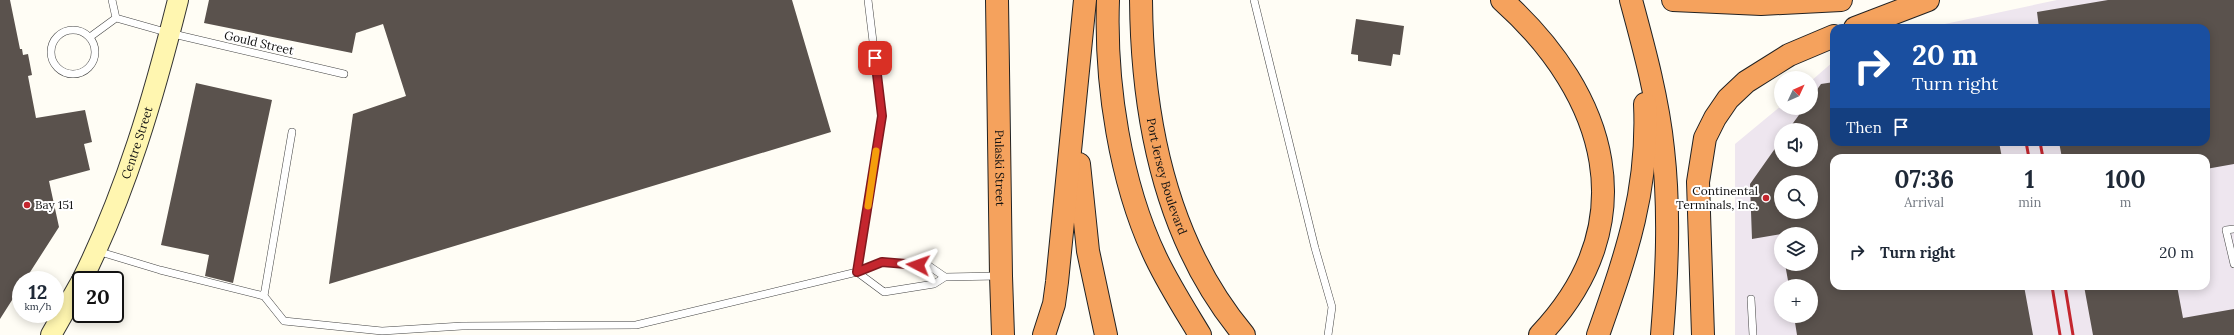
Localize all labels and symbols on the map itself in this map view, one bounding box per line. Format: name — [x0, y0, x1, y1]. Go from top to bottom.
street label: Gould Street — [223, 27, 296, 58]
pin — [858, 41, 892, 75]
north arrow — [1774, 71, 1818, 115]
street label: Centre Street — [118, 104, 156, 181]
street label: Port Jersey Boulevard — [1144, 117, 1191, 237]
street label: Pulaski Street — [992, 130, 1008, 207]
place label: Continental Terminals, Inc. — [1676, 183, 1758, 212]
marker: Continental Terminals, Inc. — [1761, 193, 1771, 203]
place label: Bay 151 — [35, 197, 73, 212]
marker: Bay 151 — [22, 200, 32, 210]
position arrow — [897, 244, 939, 286]
speed limit sign: 20 — [72, 271, 124, 323]

